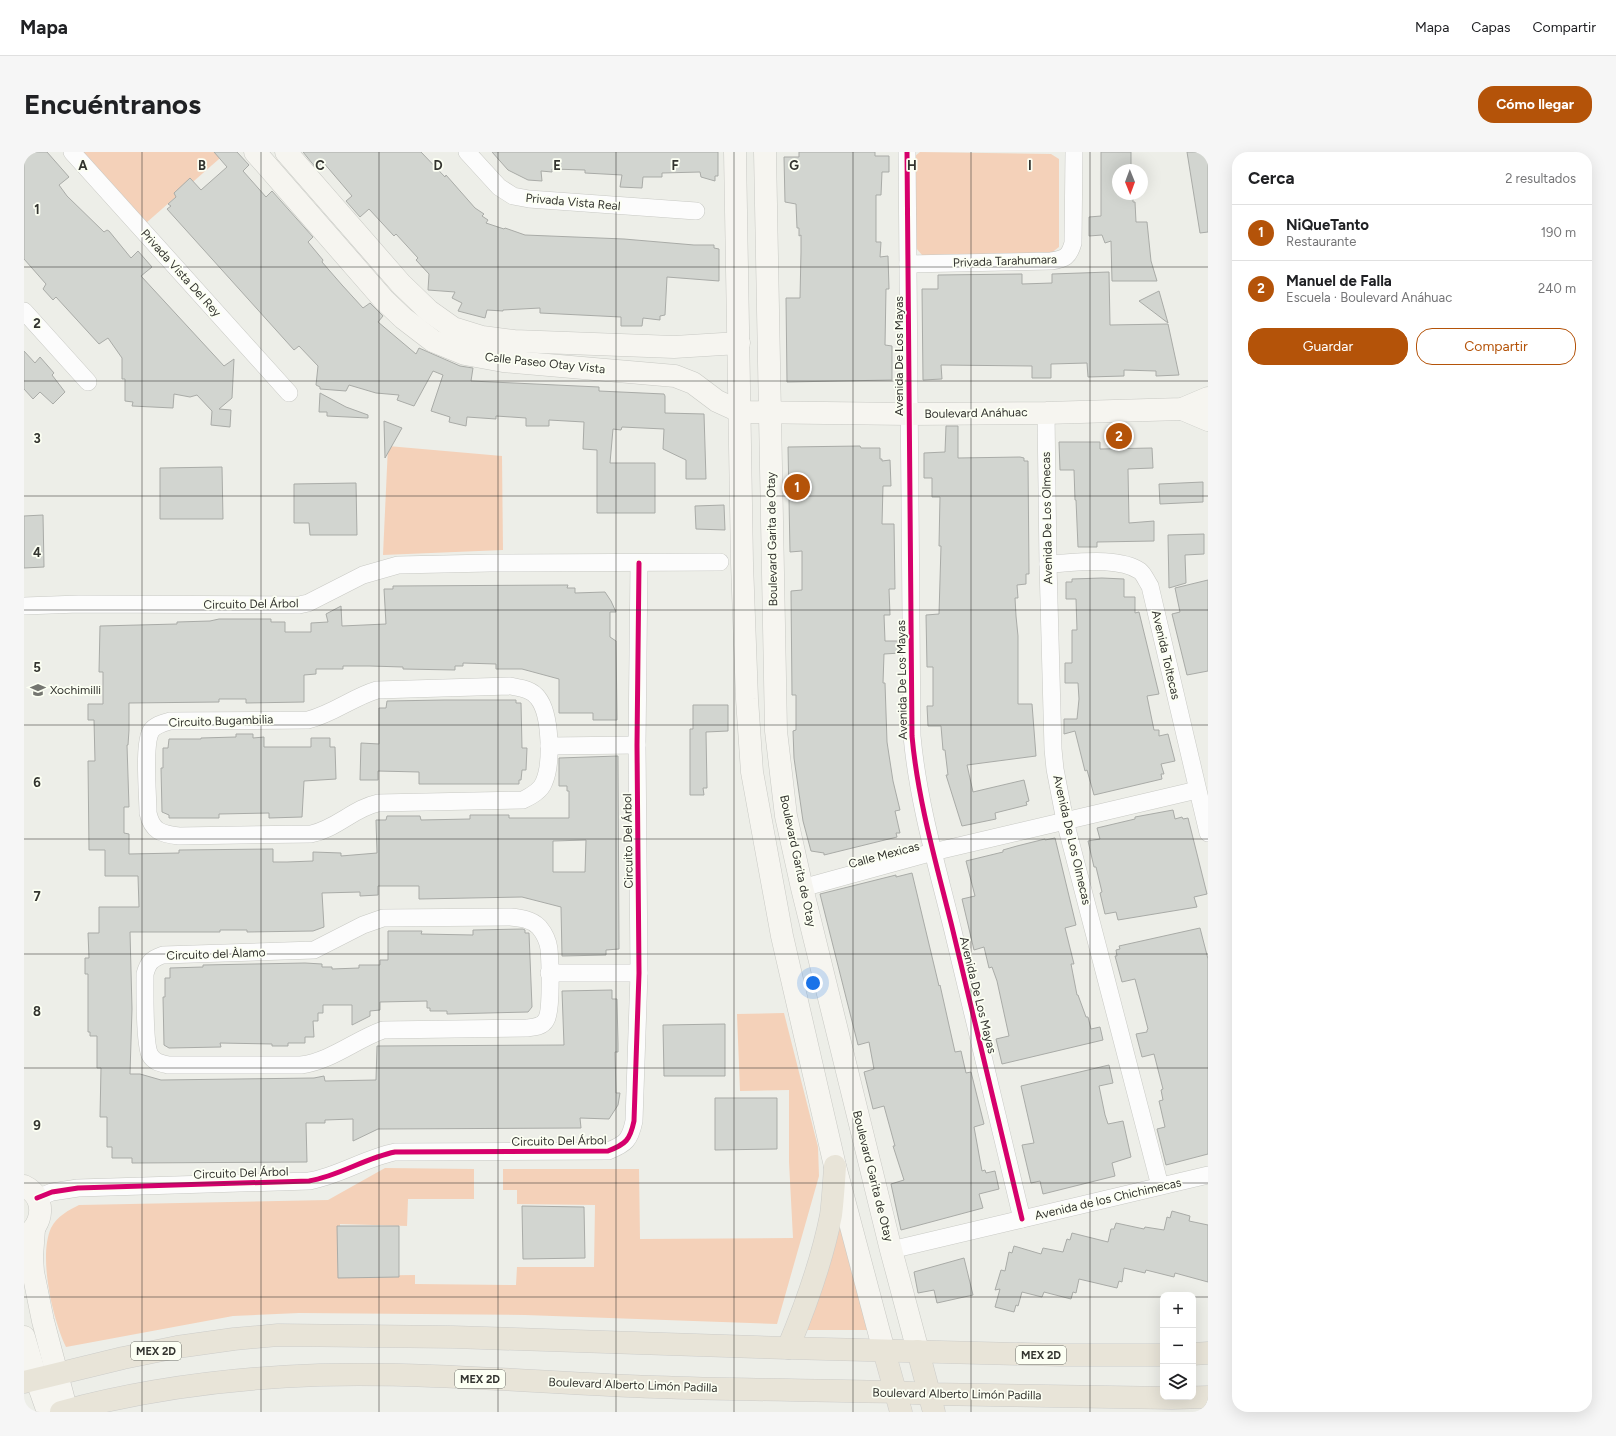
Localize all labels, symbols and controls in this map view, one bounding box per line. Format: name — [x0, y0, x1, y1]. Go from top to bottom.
text: Mapa — [20, 16, 68, 39]
text: Mapa — [1415, 19, 1449, 36]
text: Capas — [1471, 19, 1510, 36]
text: Compartir — [1532, 19, 1596, 36]
button: Cómo llegar — [1478, 86, 1592, 123]
text: Encuéntranos — [24, 87, 201, 121]
text: A — [78, 158, 88, 173]
text: B — [198, 158, 206, 173]
text: C — [315, 158, 325, 173]
text: D — [433, 158, 443, 173]
text: E — [553, 158, 561, 173]
text: F — [671, 158, 679, 173]
text: G — [789, 158, 799, 173]
text: H — [907, 158, 917, 173]
text: I — [1028, 158, 1032, 173]
north arrow — [1112, 164, 1148, 200]
text: Cerca — [1248, 168, 1295, 188]
text: 2 resultados — [1505, 171, 1576, 186]
street label: Privada Vista Real — [525, 191, 621, 213]
text: 1 — [34, 202, 40, 217]
text: NiQueTanto — [1286, 216, 1369, 234]
text: 1 — [1258, 225, 1264, 240]
text: 190 m — [1541, 225, 1576, 240]
street label: Privada Vista Del Rey — [138, 226, 224, 320]
text: Restaurante — [1286, 234, 1356, 249]
street label: Privada Tarahumara — [953, 252, 1057, 270]
text: Manuel de Falla — [1286, 272, 1392, 290]
text: 2 — [1257, 281, 1265, 296]
text: 240 m — [1538, 281, 1576, 296]
text: Escuela · Boulevard Anáhuac — [1286, 290, 1452, 305]
street label: Avenida De Los Mayas — [892, 296, 906, 416]
text: 2 — [33, 316, 41, 331]
button: Guardar — [1248, 328, 1408, 365]
button: Compartir — [1416, 328, 1576, 365]
street label: Calle Paseo Otay Vista — [484, 350, 606, 376]
street label: Boulevard Anáhuac — [924, 405, 1028, 421]
pin: 2 — [1106, 421, 1132, 451]
text: 3 — [33, 431, 41, 446]
street label: Avenida De Los Olmecas — [1039, 451, 1055, 584]
street label: Boulevard Garita de Otay — [764, 471, 780, 606]
pin: 1 — [784, 472, 810, 502]
text: 4 — [33, 545, 41, 560]
street label: Circuito Del Árbol — [203, 596, 299, 612]
street label: Avenida Toltecas — [1149, 609, 1183, 701]
street label: Avenida De Los Mayas — [894, 620, 910, 740]
text: 5 — [33, 660, 41, 675]
school or university icon: Xochimilli — [29, 681, 47, 699]
place label: Xochimilli — [50, 683, 101, 697]
street label: Circuito Bugambilia — [168, 712, 274, 730]
street label: Avenida De Los Olmecas — [1050, 774, 1094, 907]
text: 6 — [33, 775, 41, 790]
street label: Circuito Del Árbol — [620, 793, 636, 889]
street label: Boulevard Garita de Otay — [777, 794, 819, 929]
street label: Calle Mexicas — [847, 839, 921, 871]
text: 7 — [33, 889, 41, 904]
street label: Avenida De Los Mayas — [957, 935, 999, 1055]
street label: Circuito del Àlamo — [166, 945, 266, 963]
your location — [803, 973, 823, 993]
text: 8 — [33, 1004, 41, 1019]
street label: Boulevard Garita de Otay — [850, 1109, 896, 1244]
text: 9 — [33, 1118, 41, 1133]
street label: Circuito Del Árbol — [511, 1133, 607, 1149]
street label: Circuito Del Árbol — [193, 1164, 289, 1182]
street label: Avenida de los Chichimecas — [1033, 1175, 1183, 1223]
map controls — [1160, 1292, 1196, 1400]
button: + — [1160, 1292, 1196, 1328]
button: − — [1160, 1328, 1196, 1364]
road number: MEX 2D — [131, 1342, 181, 1360]
road number: MEX 2D — [1016, 1346, 1066, 1364]
button: layers — [1160, 1364, 1196, 1400]
road number: MEX 2D — [455, 1370, 505, 1388]
street label: Boulevard Alberto Limón Padilla — [548, 1375, 718, 1395]
street label: Boulevard Alberto Limón Padilla — [872, 1386, 1042, 1402]

